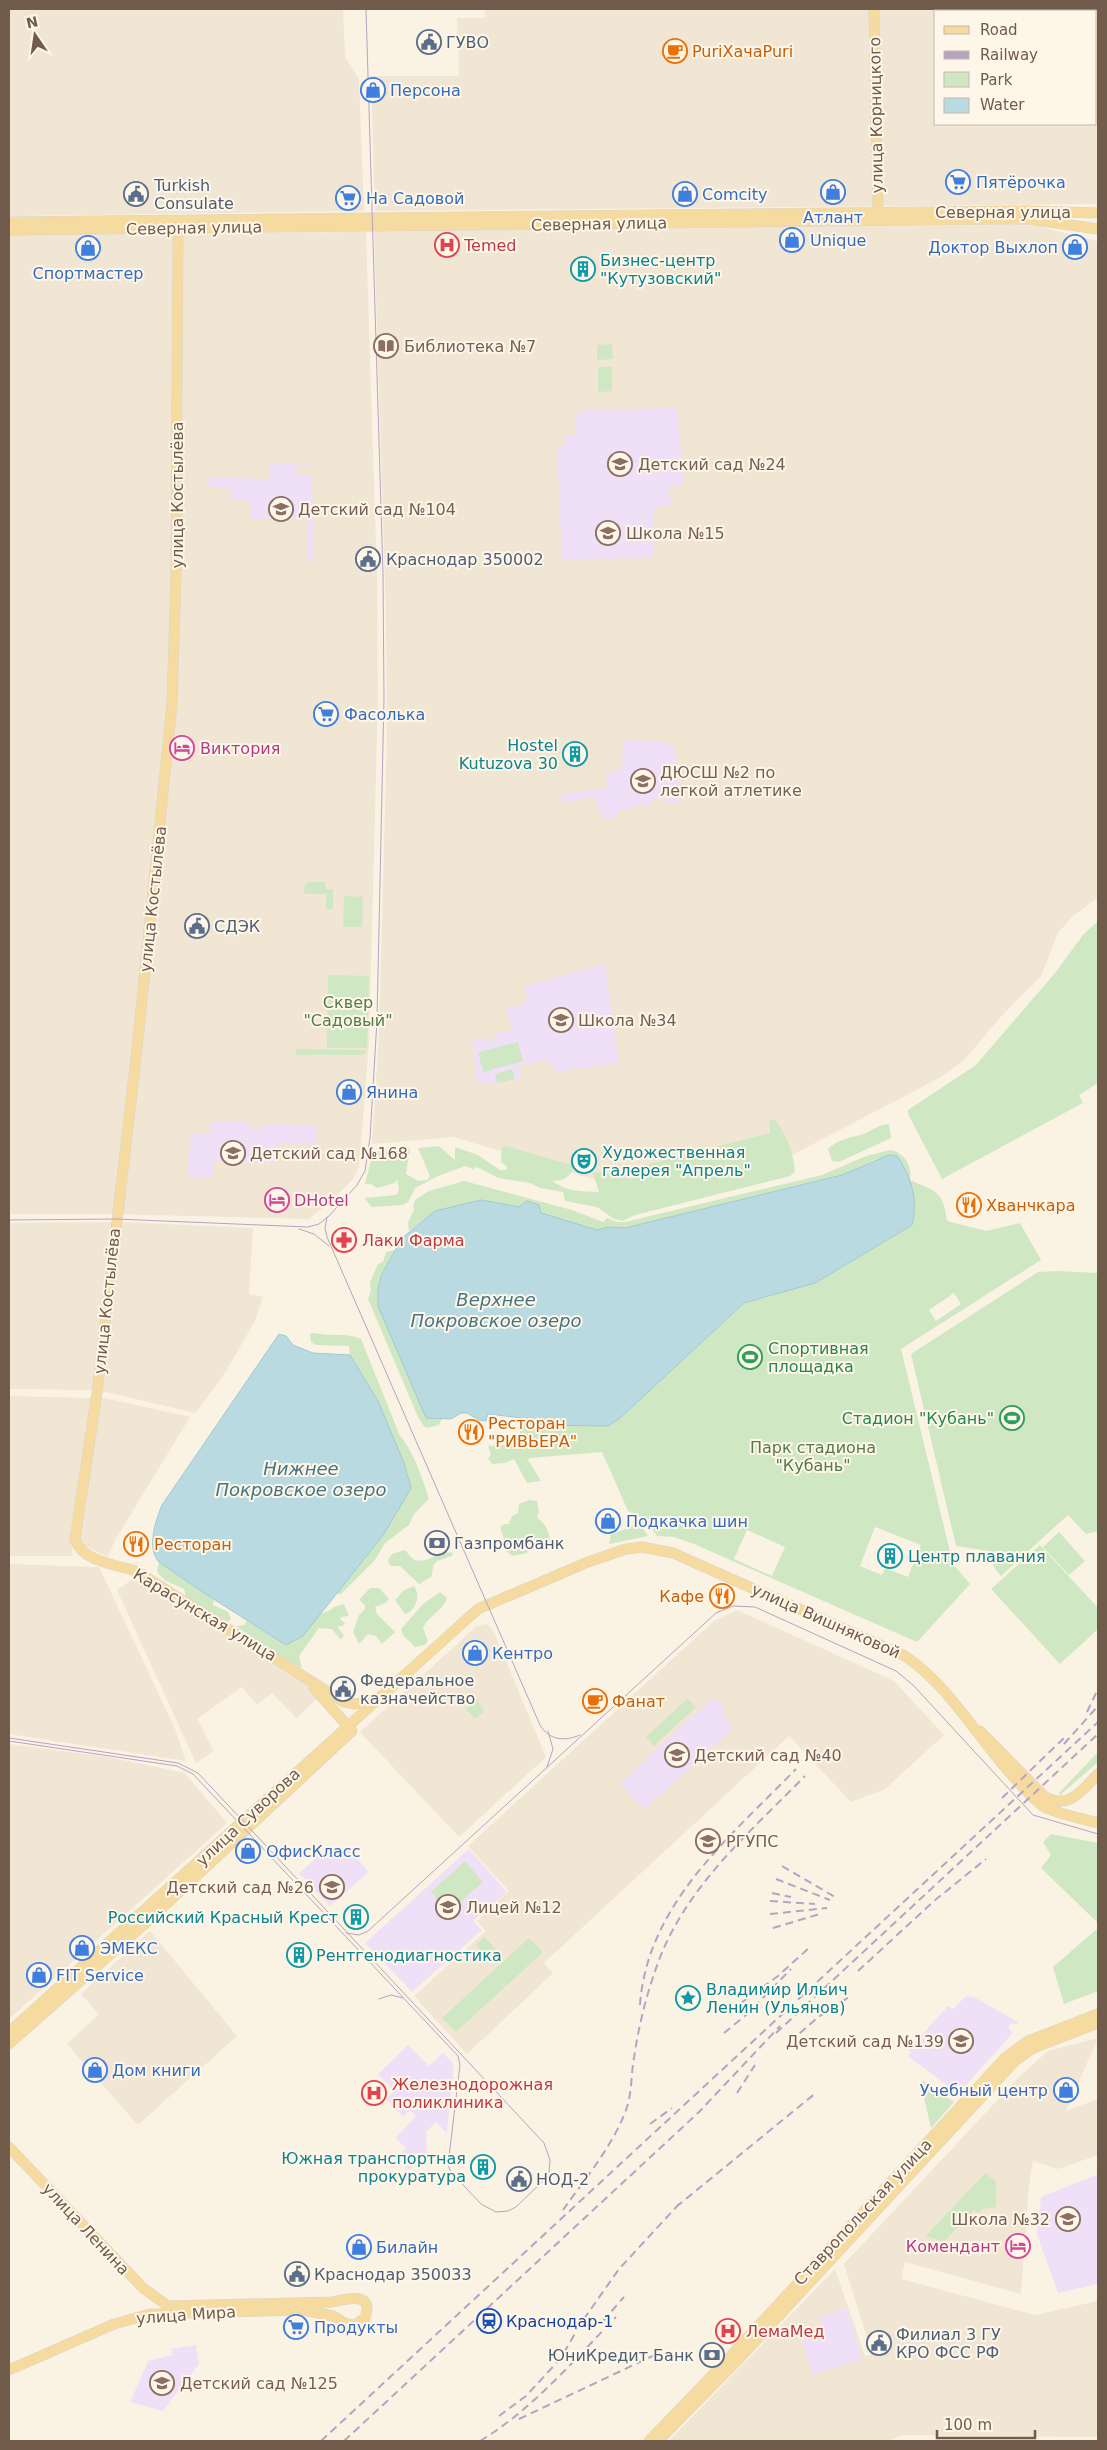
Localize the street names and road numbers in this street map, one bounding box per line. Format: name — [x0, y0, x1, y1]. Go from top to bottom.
street label: улица Корницкого — [865, 37, 887, 193]
street label: Северная улица — [935, 203, 1071, 222]
street label: Северная улица — [531, 213, 667, 235]
street label: Северная улица — [126, 217, 262, 239]
street label: улица Костылёва — [168, 421, 187, 569]
street label: улица Костылёва — [136, 825, 170, 973]
street label: улица Костылёва — [90, 1227, 124, 1375]
street label: Карасунская улица — [130, 1565, 280, 1665]
street label: улица Вишняковой — [749, 1580, 903, 1662]
street label: улица Суворова — [192, 1764, 304, 1870]
street label: Ставропольская улица — [790, 2135, 936, 2289]
street label: улица Ленина — [39, 2179, 133, 2279]
street label: улица Мира — [135, 2302, 237, 2328]

